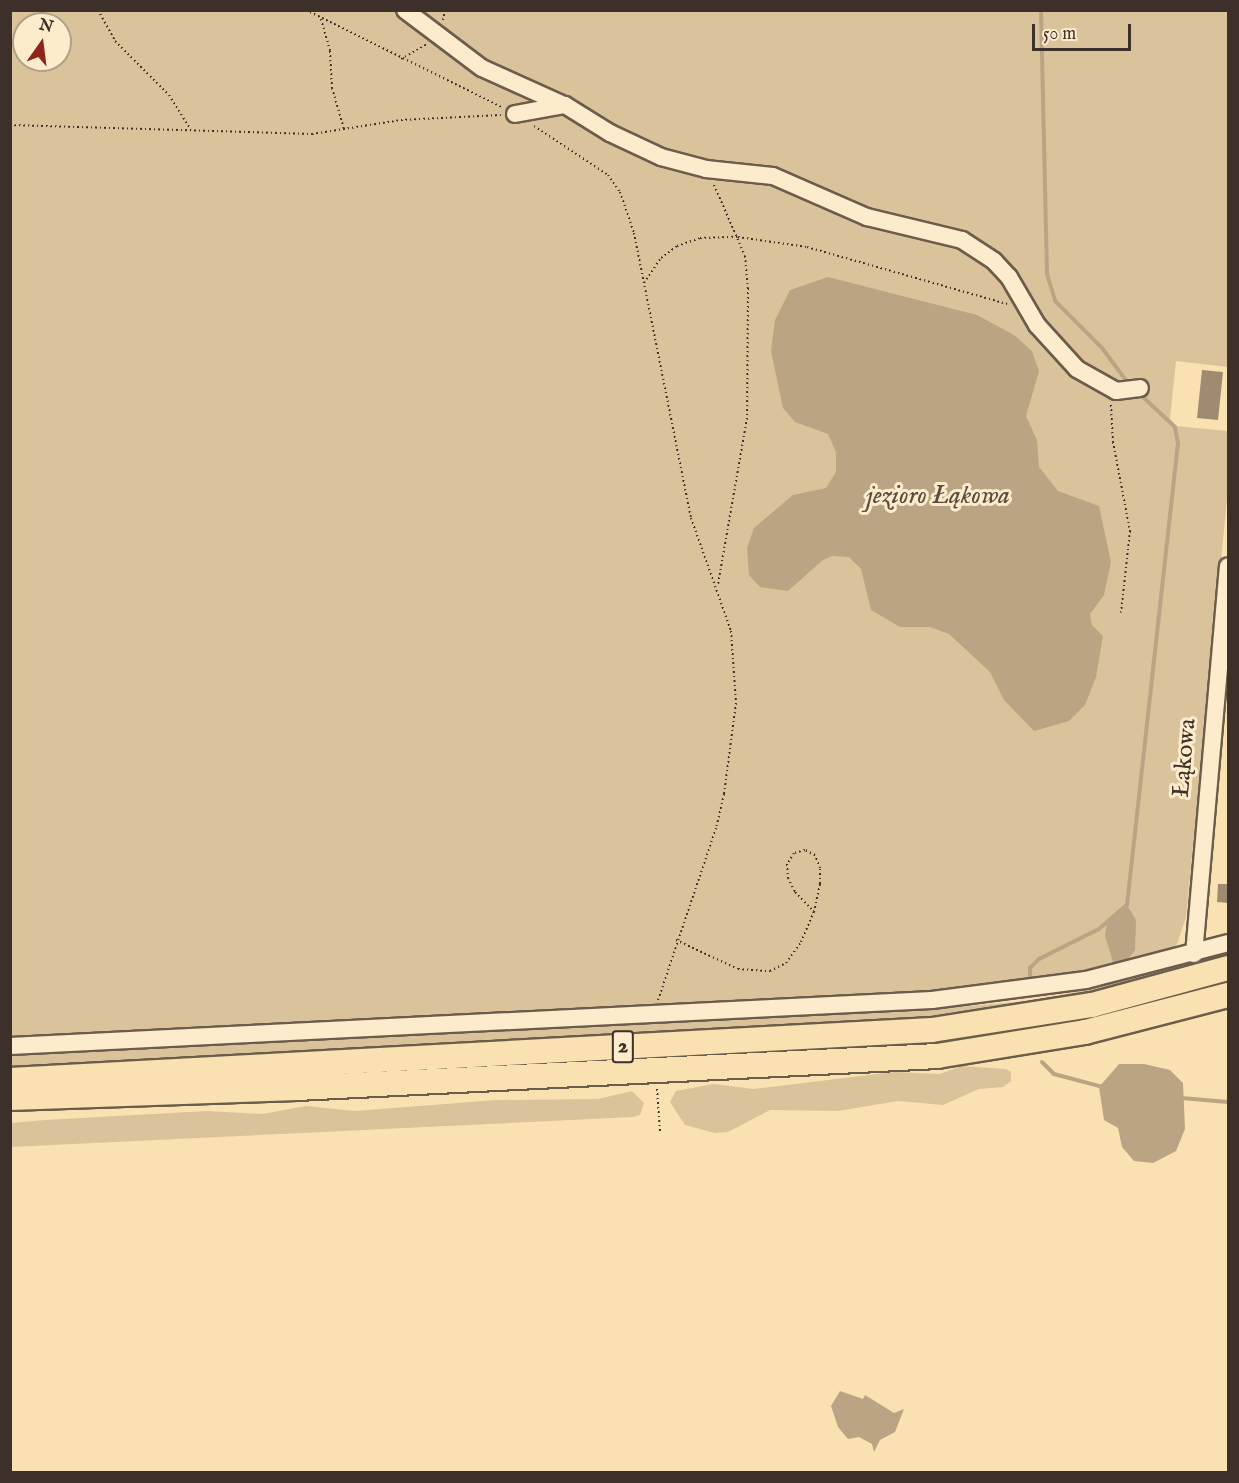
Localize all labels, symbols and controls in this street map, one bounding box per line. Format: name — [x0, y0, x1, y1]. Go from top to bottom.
north arrow — [12, 12, 72, 72]
scale bar — [1035, 12, 1134, 50]
text: N — [37, 15, 55, 38]
text: 50 m — [1043, 23, 1076, 46]
water label: jezioro Łąkowa — [866, 480, 1010, 512]
street label: Łąkowa — [1167, 717, 1203, 799]
road number: 2 — [611, 1028, 635, 1066]

